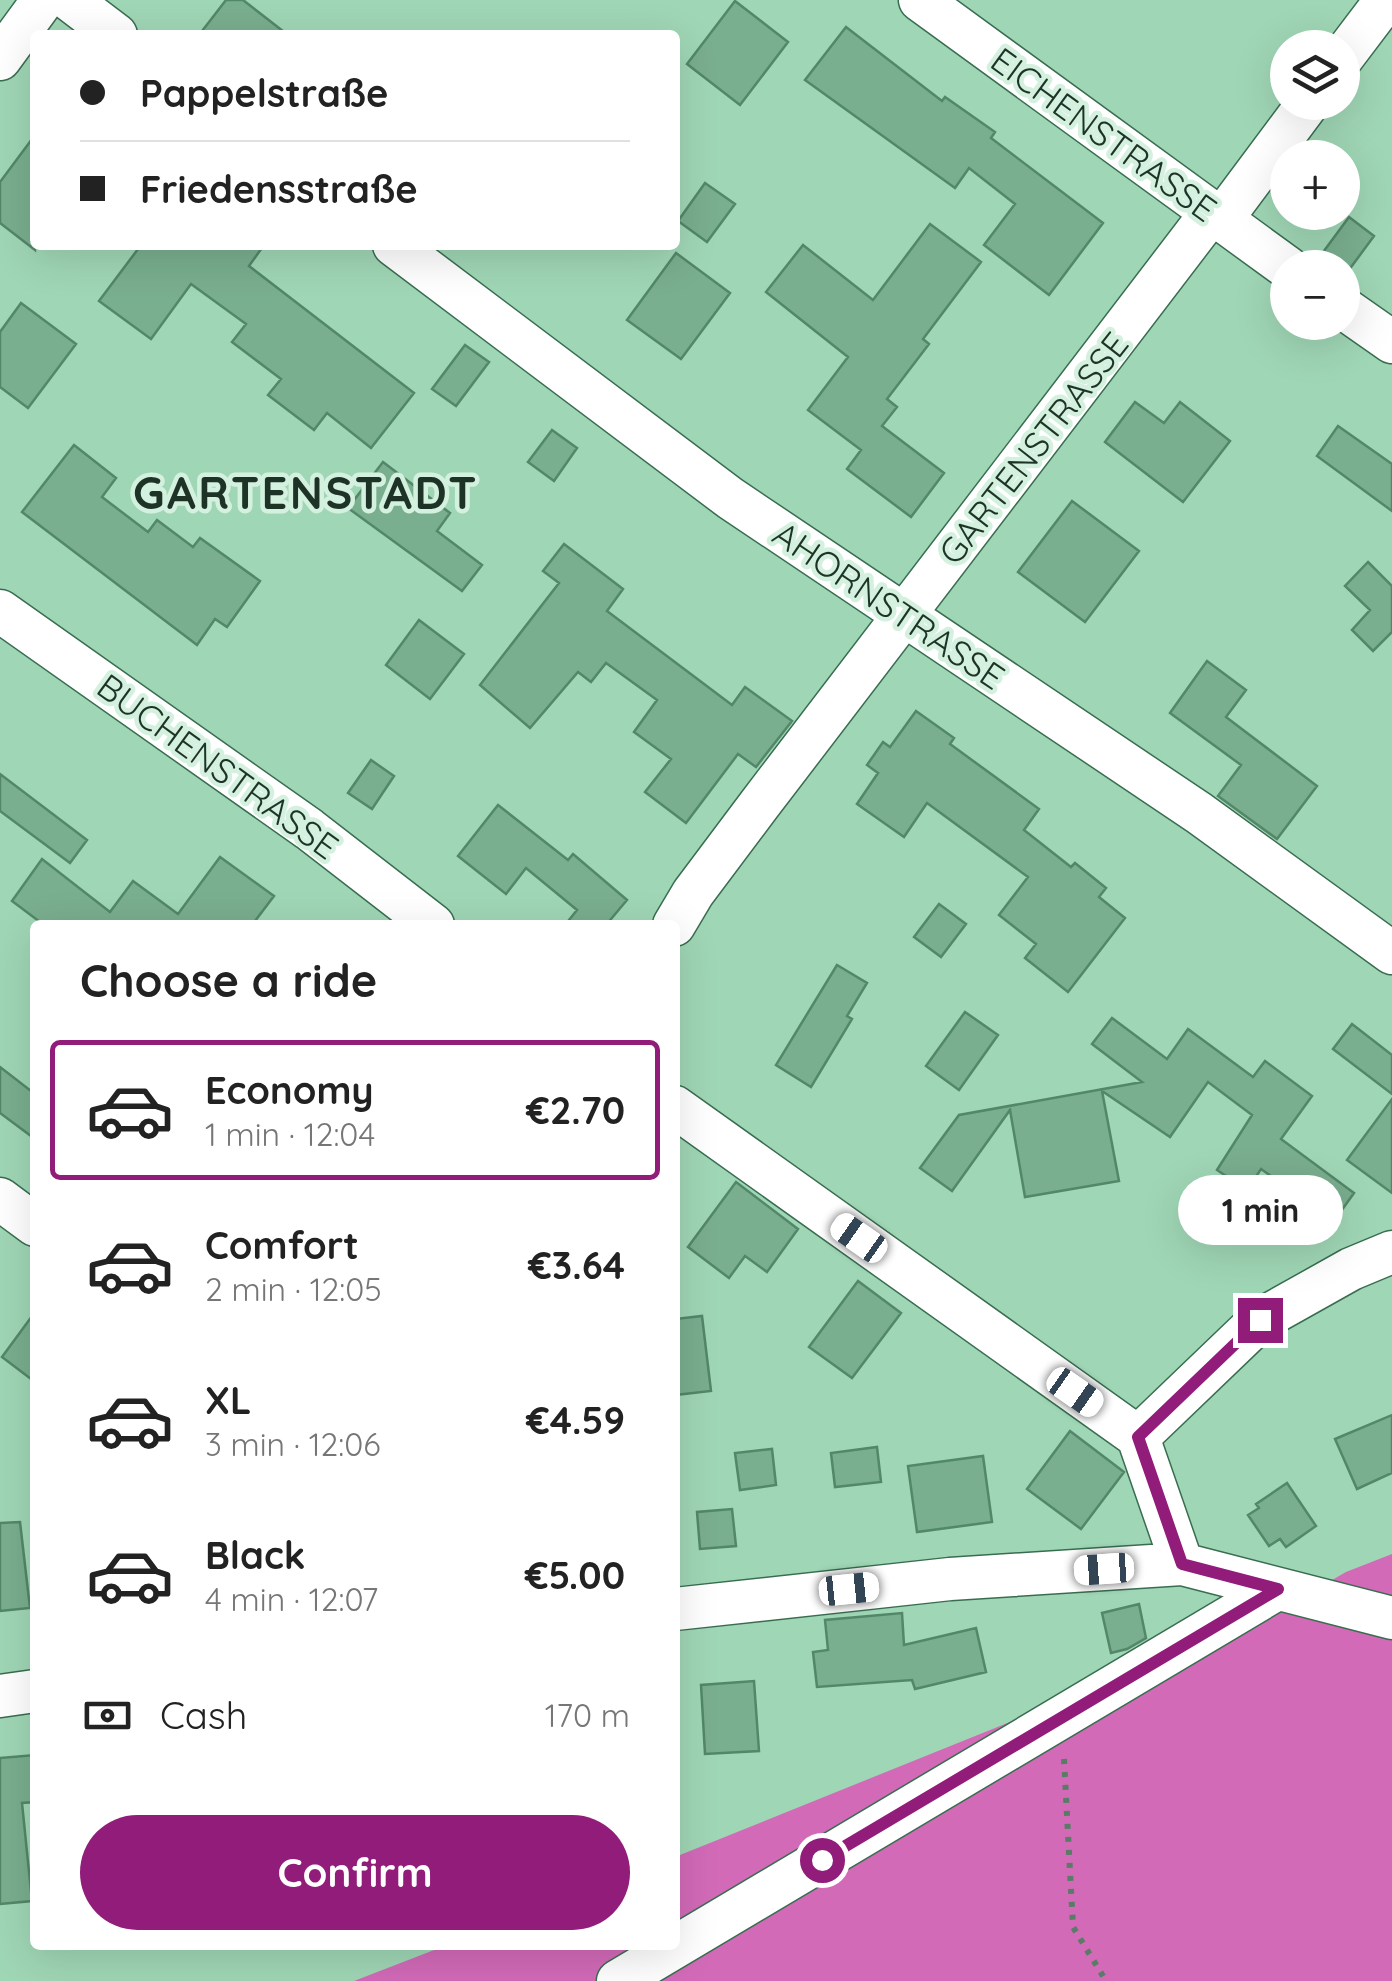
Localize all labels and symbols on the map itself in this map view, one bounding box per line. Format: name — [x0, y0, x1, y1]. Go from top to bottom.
street label: EICHENSTRASSE — [983, 37, 1225, 231]
street label: GARTENSTRASSE — [929, 323, 1137, 573]
district label: GARTENSTADT — [133, 464, 479, 520]
street label: AHORNSTRASSE — [765, 511, 1013, 699]
street label: BUCHENSTRASSE — [89, 664, 347, 868]
callout: 1 min — [1178, 1175, 1342, 1245]
car — [826, 1209, 892, 1267]
route end — [1238, 1298, 1283, 1343]
car — [1042, 1363, 1108, 1421]
car — [1073, 1552, 1135, 1586]
car — [818, 1571, 880, 1607]
route start — [800, 1838, 845, 1883]

